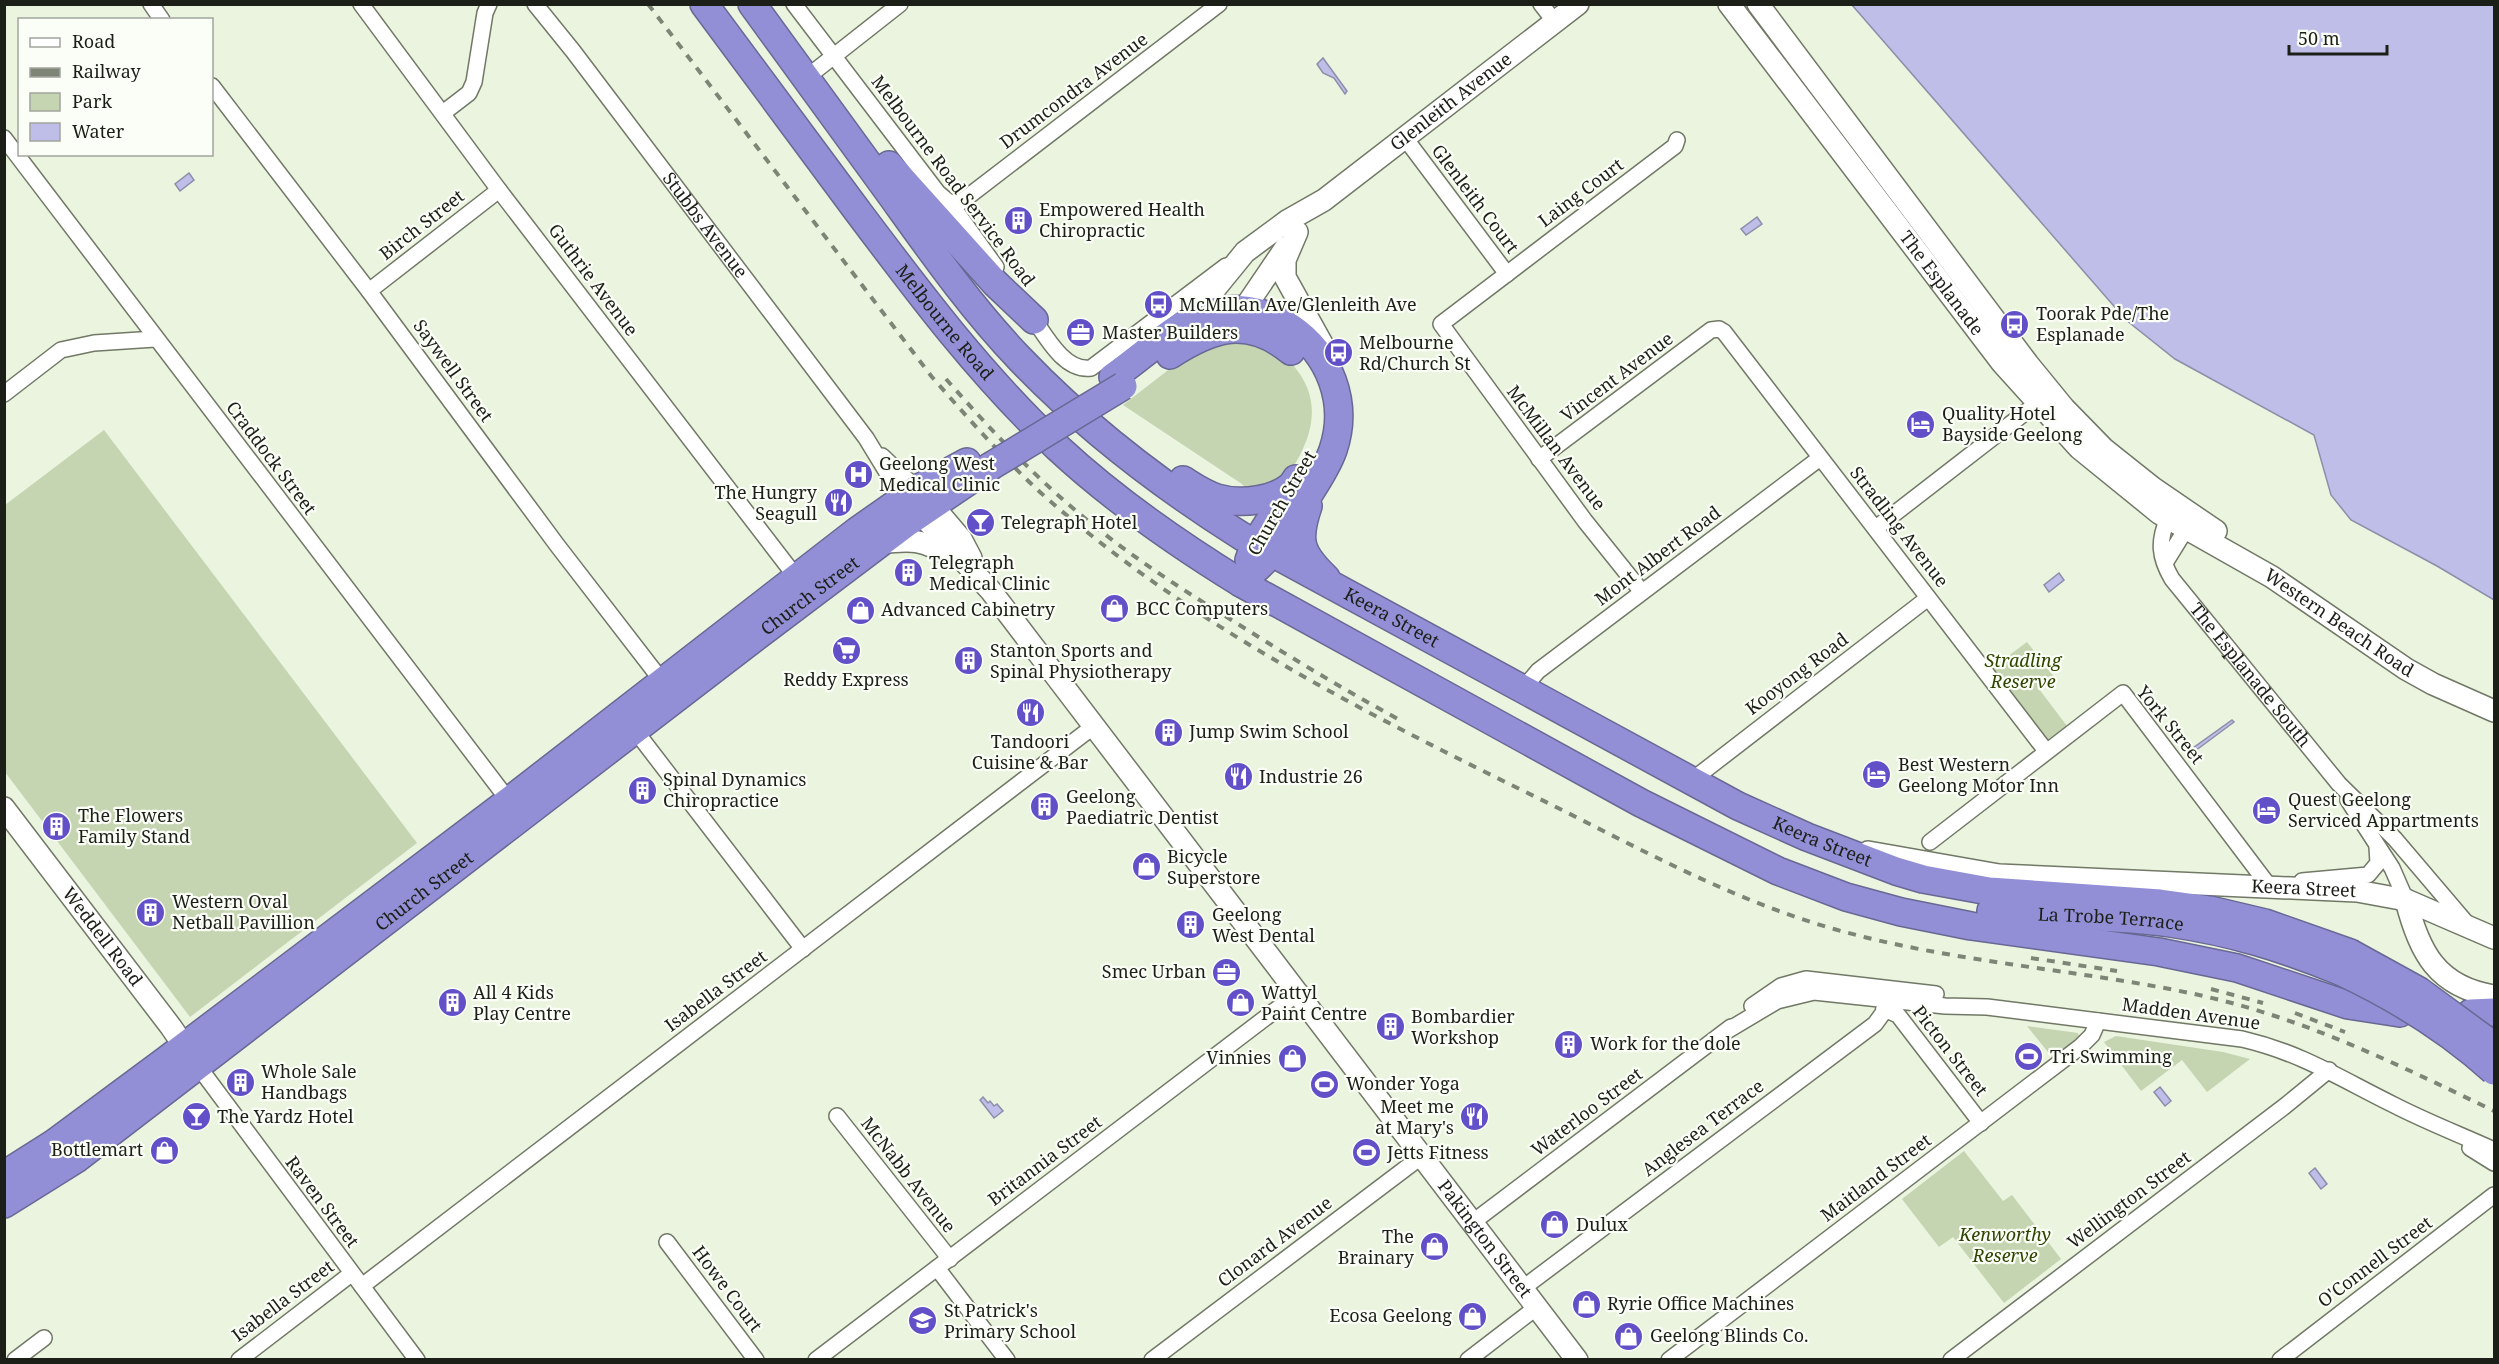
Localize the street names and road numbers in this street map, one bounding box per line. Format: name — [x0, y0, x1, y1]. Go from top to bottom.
street label: Drumcondra Avenue — [995, 27, 1152, 154]
street label: Glenleith Avenue — [1385, 47, 1516, 156]
street label: Melbourne Road Service Road — [867, 70, 1041, 291]
street label: Glenleith Court — [1427, 139, 1525, 258]
street label: Laing Court — [1533, 152, 1628, 232]
street label: Stubbs Avenue — [658, 167, 754, 282]
street label: Birch Street — [374, 184, 469, 265]
street label: Guthrie Avenue — [544, 218, 644, 341]
street label: The Esplanade — [1895, 226, 1990, 340]
street label: Melbourne Road — [891, 259, 999, 385]
street label: Saywell Street — [409, 314, 499, 426]
street label: Vincent Avenue — [1555, 326, 1678, 426]
street label: McMillan Avenue — [1502, 380, 1612, 515]
street label: Craddock Street — [221, 396, 322, 519]
street label: Church Street — [1241, 446, 1321, 559]
street label: Stradling Avenue — [1845, 461, 1955, 592]
street label: Mont Albert Road — [1590, 500, 1725, 610]
street label: Church Street — [755, 550, 864, 640]
street label: Western Beach Road — [2260, 562, 2418, 682]
street label: Keera Street — [1340, 581, 1444, 652]
street label: The Esplanade South — [2185, 597, 2317, 752]
street label: Kooyong Road — [1740, 627, 1853, 720]
street label: York Street — [2131, 679, 2210, 769]
street label: Keera Street — [1769, 810, 1875, 872]
street label: Church Street — [370, 845, 478, 936]
street label: Keera Street — [2251, 873, 2357, 902]
street label: Weddell Road — [58, 882, 148, 991]
street label: La Trobe Terrace — [2037, 901, 2186, 936]
street label: Isabella Street — [660, 944, 771, 1036]
street label: Madden Avenue — [2120, 991, 2262, 1035]
street label: Picton Street — [1908, 1000, 1994, 1101]
street label: Waterloo Street — [1526, 1061, 1647, 1161]
street label: Anglesea Terrace — [1637, 1073, 1768, 1181]
street label: Britannia Street — [983, 1110, 1106, 1211]
street label: McNabb Avenue — [856, 1112, 962, 1237]
street label: Maitland Street — [1815, 1128, 1935, 1227]
street label: Wellington Street — [2062, 1145, 2195, 1254]
street label: Raven Street — [281, 1151, 365, 1252]
street label: Pakington Street — [1433, 1175, 1538, 1302]
street label: Clonard Avenue — [1212, 1190, 1336, 1292]
street label: O'Connell Street — [2312, 1210, 2437, 1312]
street label: Howe Court — [687, 1240, 768, 1336]
street label: Isabella Street — [227, 1254, 338, 1346]

